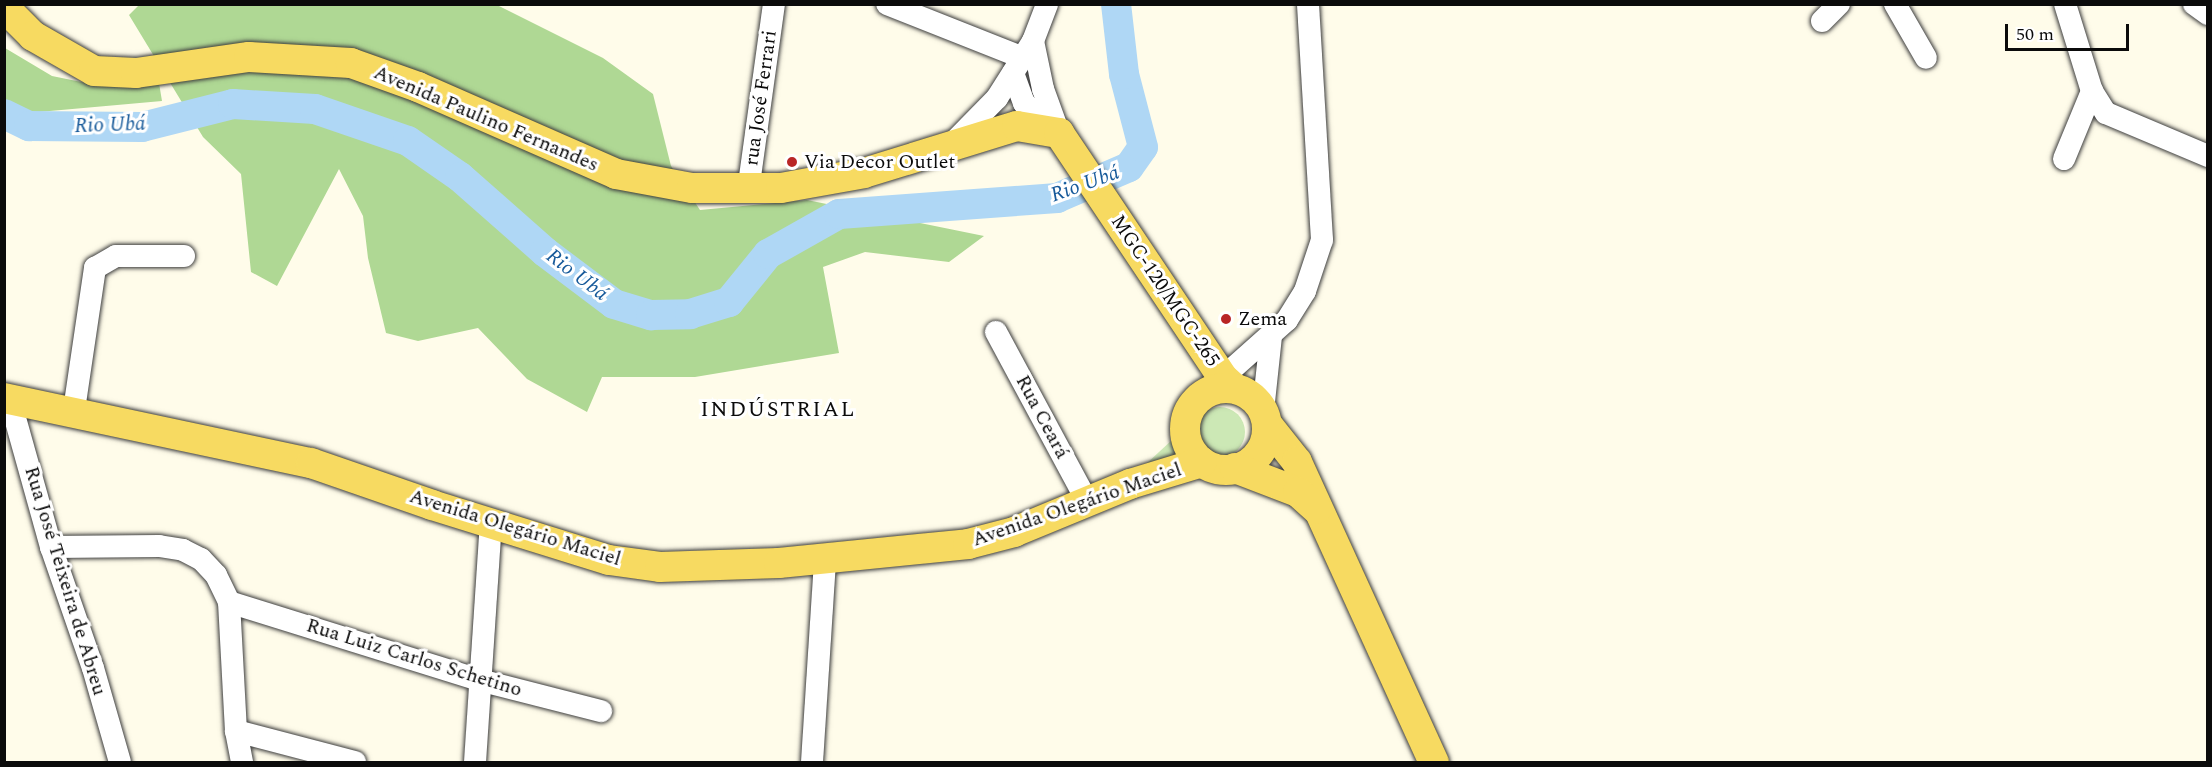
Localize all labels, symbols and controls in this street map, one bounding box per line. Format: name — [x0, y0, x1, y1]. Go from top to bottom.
scale bar — [2008, 12, 2132, 50]
text: 50 m — [2016, 21, 2054, 48]
street label: rua José Ferrari — [740, 29, 782, 167]
street label: Avenida Paulino Fernandes — [370, 61, 602, 177]
water label: Rio Ubá — [74, 111, 146, 139]
place label: Via Decor Outlet — [804, 150, 955, 174]
marker: Via Decor Outlet — [785, 155, 799, 169]
water label: Rio Ubá — [1047, 160, 1123, 208]
street label: MGC-120/MGC-265 — [1105, 211, 1225, 371]
water label: Rio Ubá — [541, 244, 613, 306]
place label: Zema — [1238, 307, 1287, 331]
marker: Zema — [1219, 312, 1233, 326]
street label: Rua Ceará — [1010, 371, 1074, 463]
district label: INDÚSTRIAL — [700, 397, 856, 423]
street label: Avenida Olegário Maciel — [969, 458, 1185, 552]
street label: Rua José Teixeira de Abreu — [19, 464, 111, 698]
street label: Avenida Olegário Maciel — [406, 484, 624, 572]
street label: Rua Luiz Carlos Schetino — [303, 614, 525, 702]

